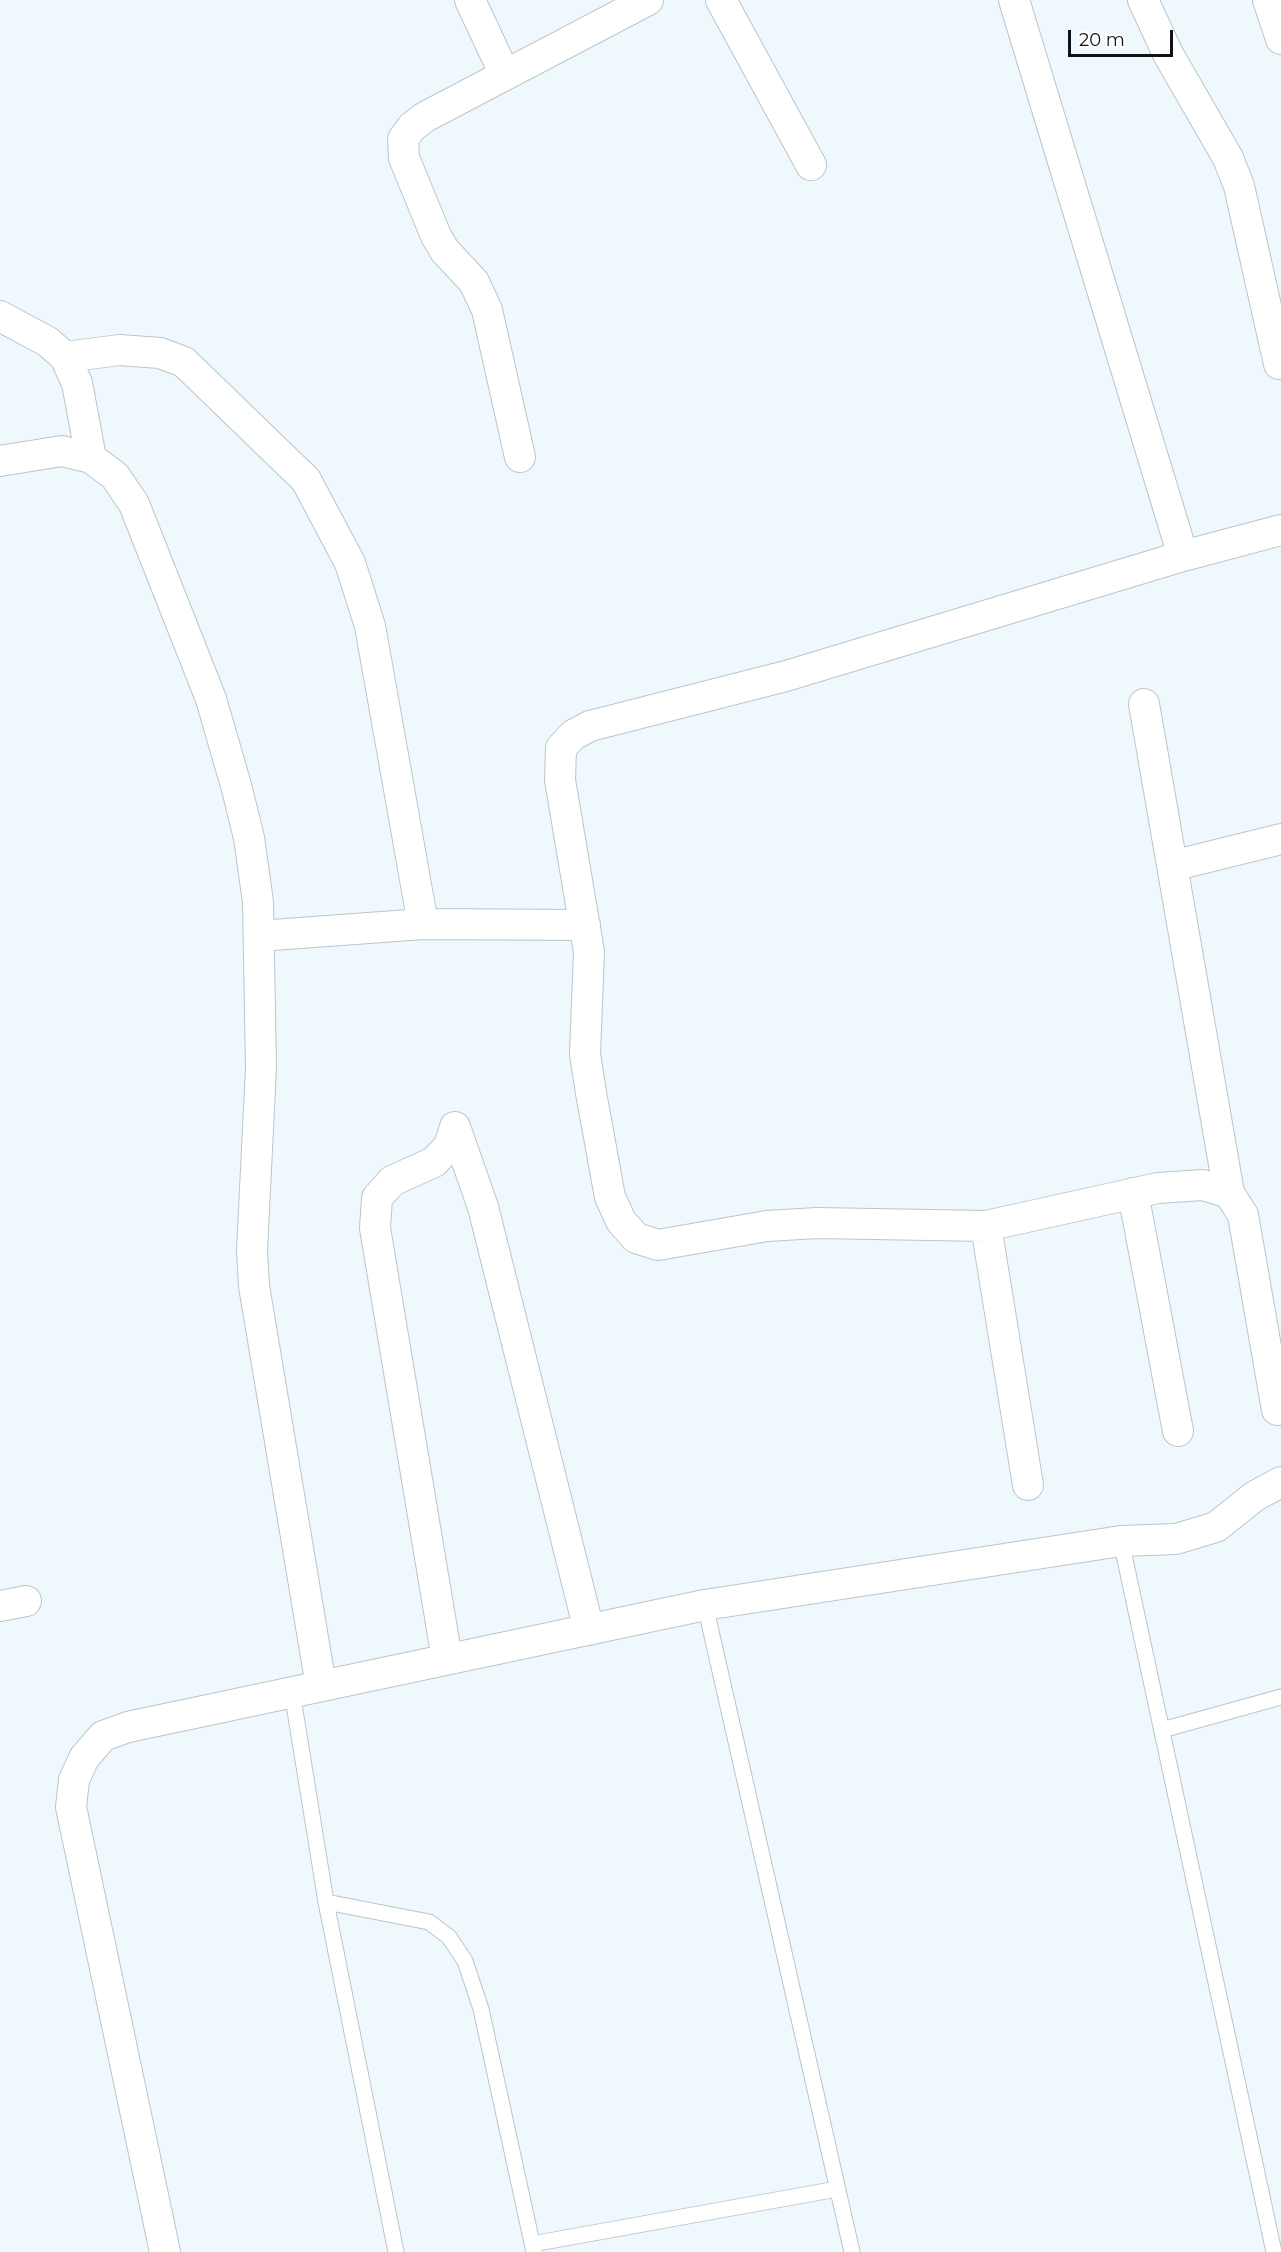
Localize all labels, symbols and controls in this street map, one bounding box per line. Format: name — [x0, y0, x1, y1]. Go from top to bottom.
scale bar — [1071, 18, 1176, 56]
text: 20 m — [1079, 29, 1125, 51]

